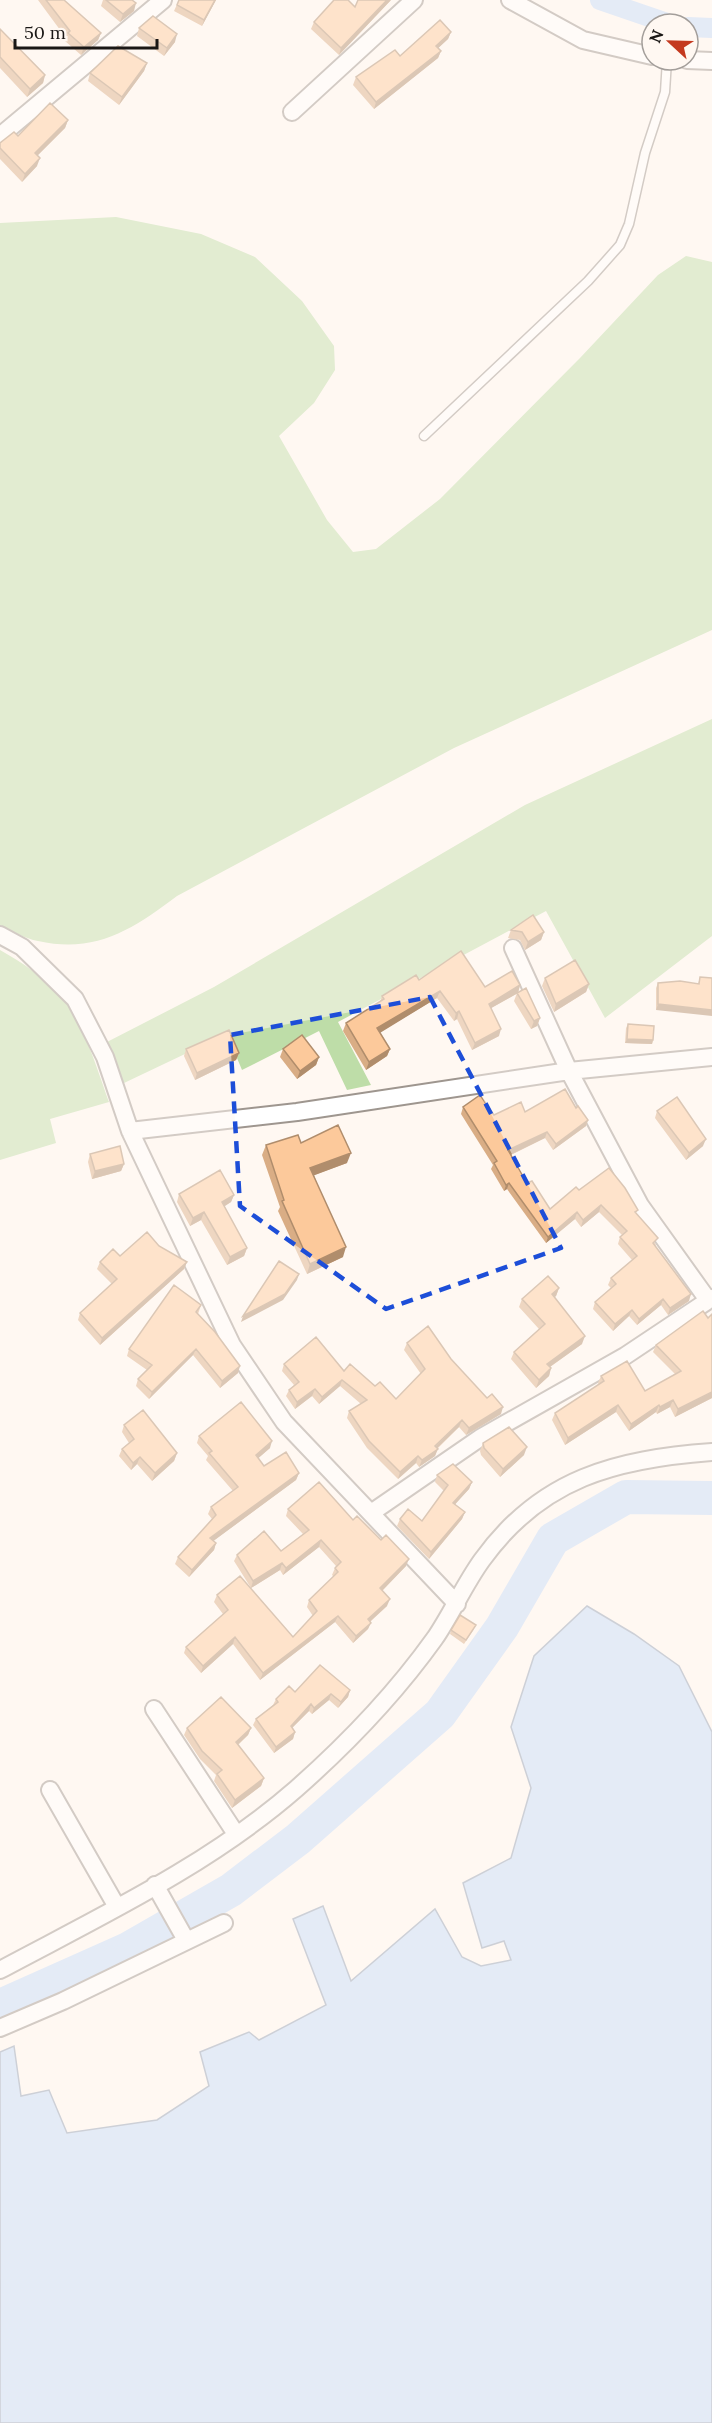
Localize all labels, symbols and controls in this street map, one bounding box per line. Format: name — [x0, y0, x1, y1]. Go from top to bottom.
scale bar — [15, 12, 158, 50]
north arrow — [640, 12, 700, 72]
text: 50 m — [24, 21, 66, 44]
text: N — [645, 27, 668, 46]

